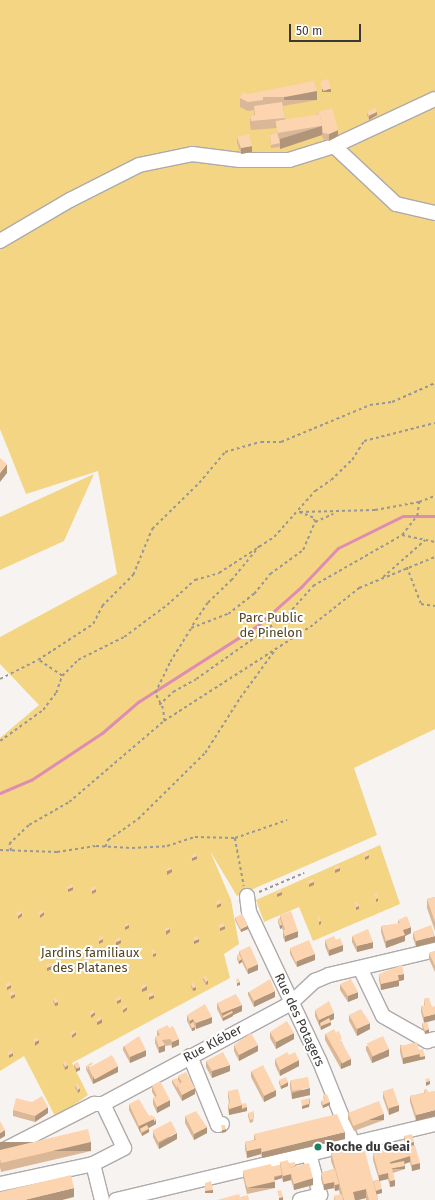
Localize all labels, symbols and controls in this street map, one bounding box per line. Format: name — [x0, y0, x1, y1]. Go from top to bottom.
scale bar — [291, 16, 363, 42]
text: 50 m — [296, 24, 322, 38]
park label: Parc Public de Pinelon — [239, 611, 303, 642]
park label: Jardins familiaux des Platanes — [41, 946, 139, 977]
street label: Rue des Potagers — [271, 971, 327, 1069]
street label: Rue Kléber — [181, 1022, 245, 1066]
place label: Roche du Geai — [326, 1139, 410, 1155]
marker: Roche du Geai — [313, 1142, 323, 1152]

